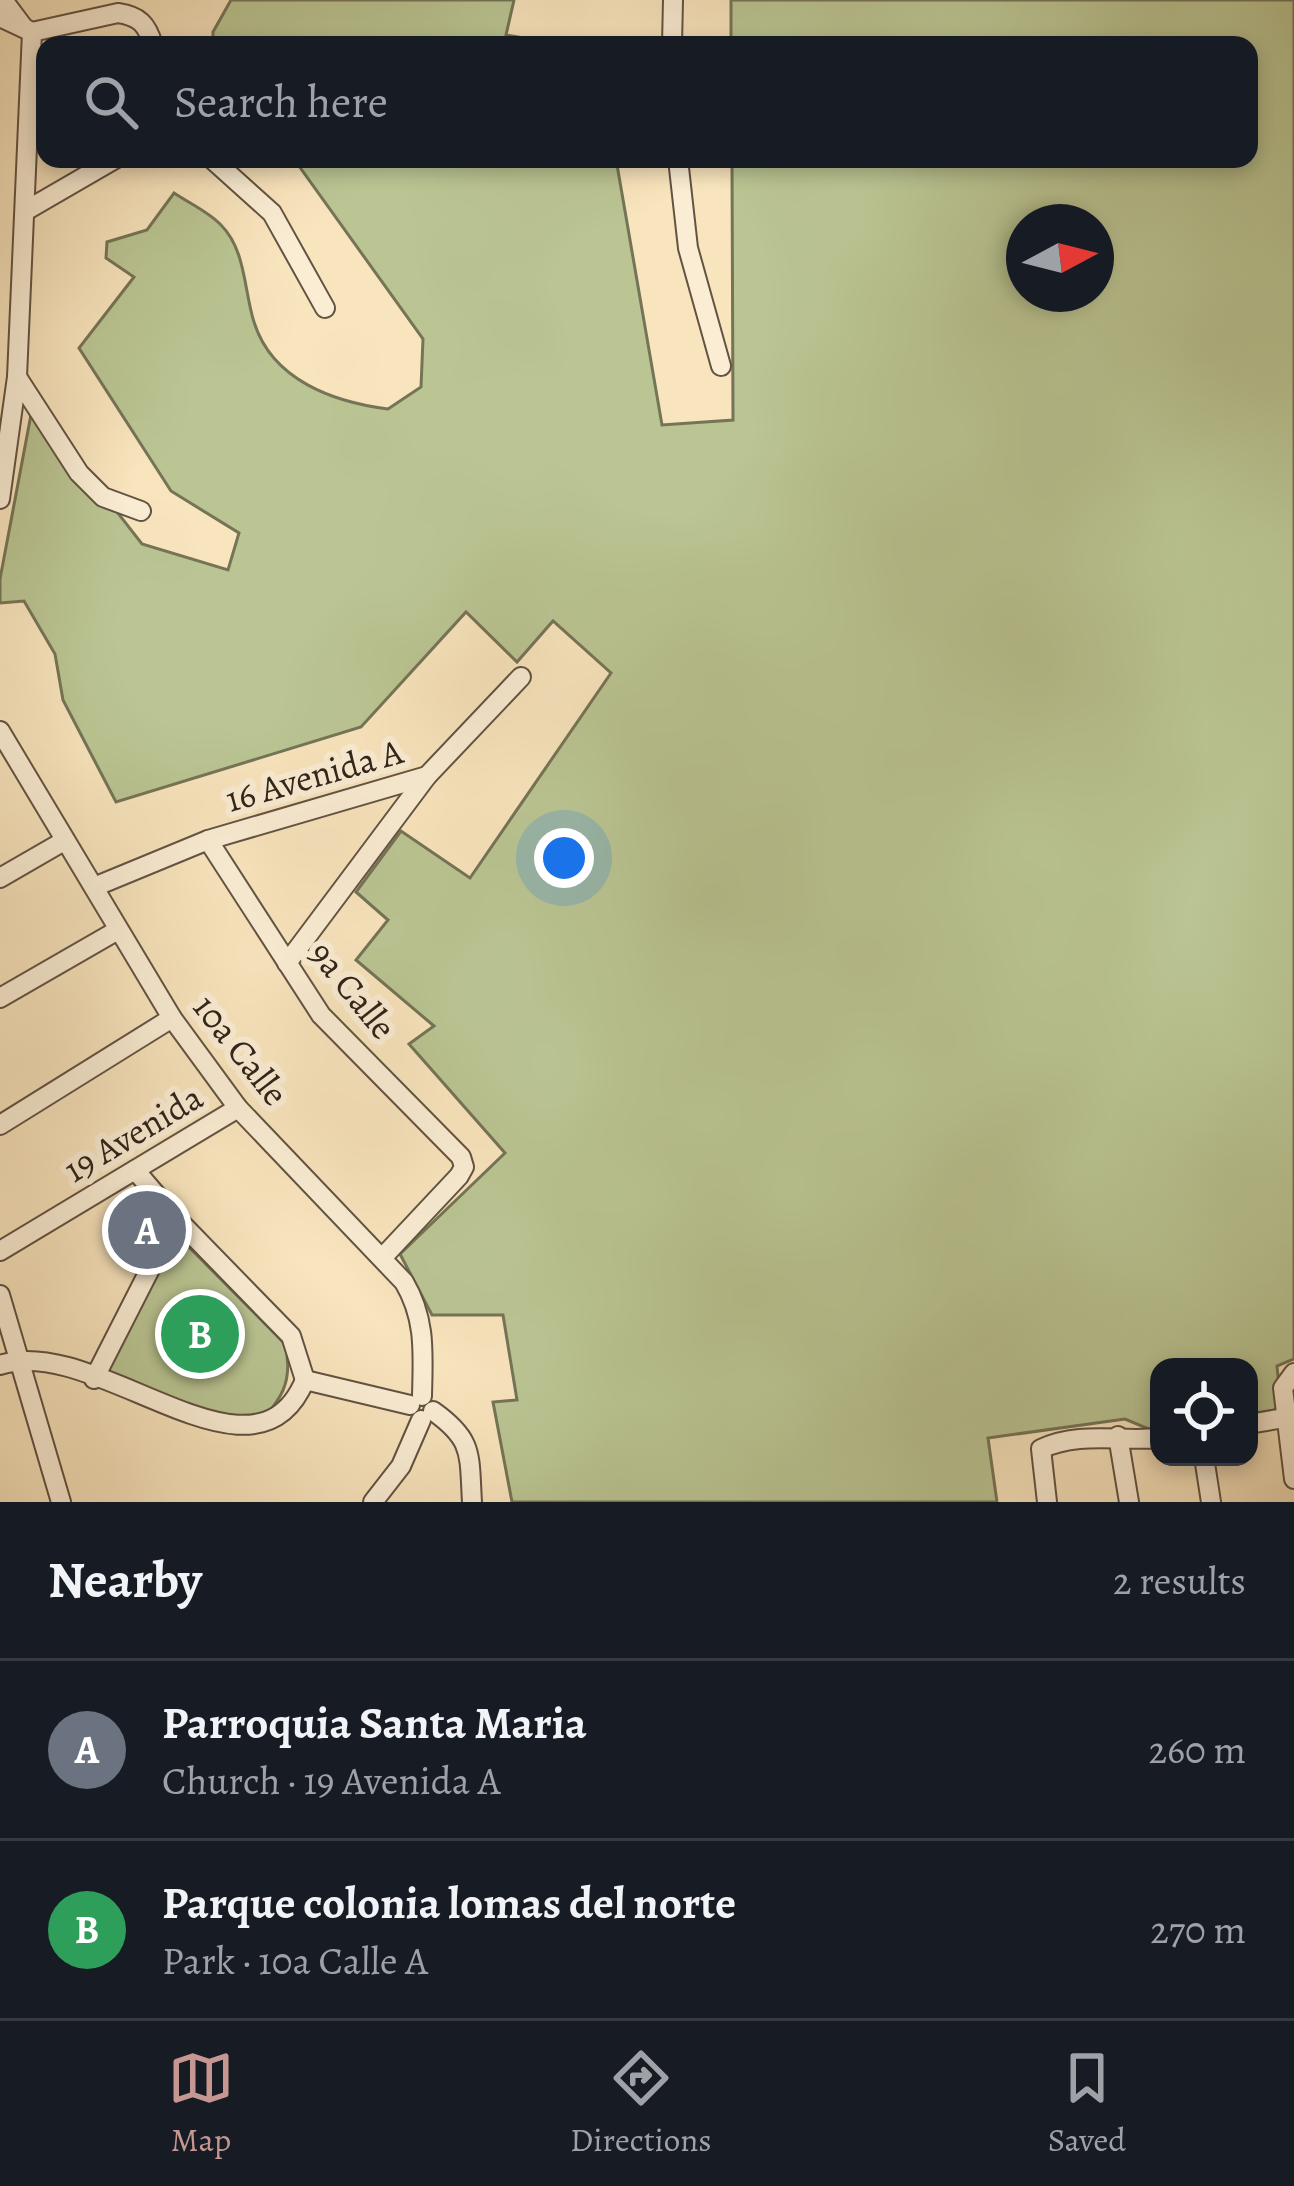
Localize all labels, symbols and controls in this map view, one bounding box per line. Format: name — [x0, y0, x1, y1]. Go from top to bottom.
search box — [36, 36, 1258, 168]
icon: search — [78, 69, 144, 135]
text: Search here — [174, 71, 388, 133]
north arrow — [1006, 204, 1114, 312]
street label: 16 Avenida A — [220, 726, 409, 824]
your location — [534, 828, 594, 888]
street label: 9a Calle — [298, 931, 408, 1049]
street label: 10a Calle — [182, 984, 300, 1116]
street label: 19 Avenida — [55, 1072, 212, 1194]
pin: A — [108, 1185, 186, 1275]
pin: B — [161, 1289, 239, 1379]
map controls — [1150, 1358, 1258, 1466]
button: locate — [1150, 1358, 1258, 1466]
text: Nearby — [48, 1545, 202, 1615]
text: 2 results — [1113, 1554, 1246, 1607]
text: Parroquia Santa Maria — [162, 1692, 587, 1754]
text: A — [75, 1723, 99, 1776]
text: 260 m — [1148, 1723, 1246, 1776]
text: Church · 19 Avenida A — [162, 1754, 500, 1807]
text: Parque colonia lomas del norte — [162, 1872, 736, 1934]
text: B — [75, 1903, 99, 1956]
text: 270 m — [1150, 1903, 1246, 1956]
text: Park · 10a Calle A — [162, 1934, 428, 1987]
tab: Map — [168, 2045, 234, 2162]
tab: Directions — [570, 2045, 712, 2162]
tab: Saved — [1048, 2045, 1126, 2162]

